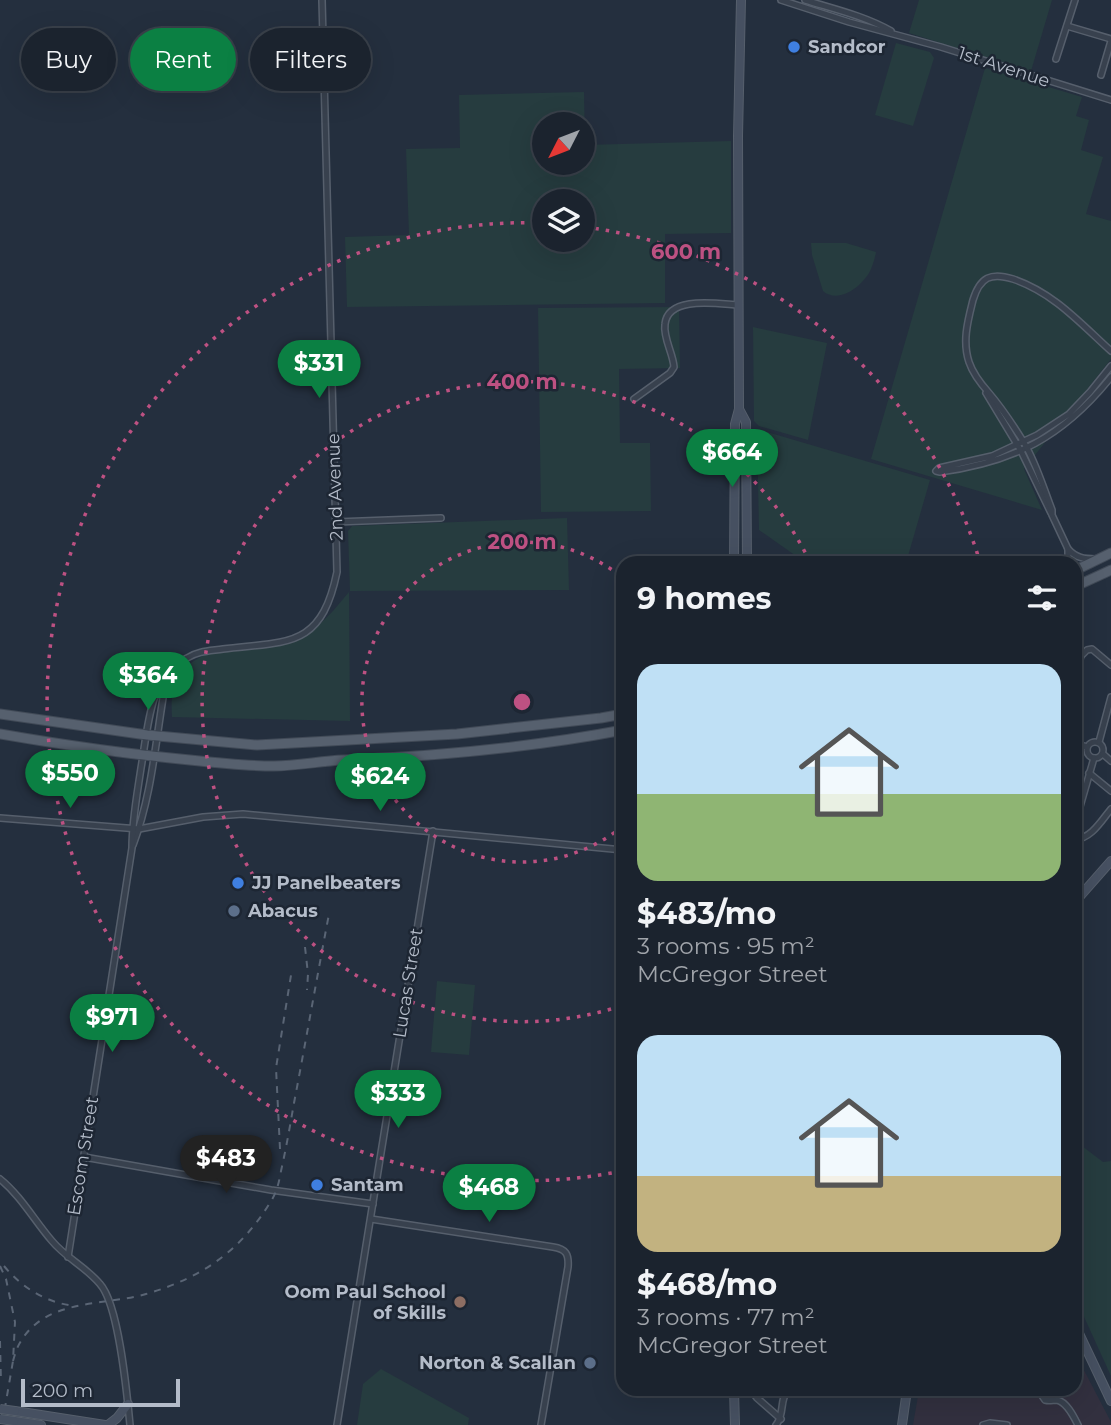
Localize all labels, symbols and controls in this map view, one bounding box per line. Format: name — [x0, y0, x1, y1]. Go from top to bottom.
chip: Buy — [21, 28, 116, 91]
chip: Rent — [130, 28, 236, 91]
chip: Filters — [250, 28, 371, 91]
place label: Sandcor — [808, 36, 886, 58]
marker: Sandcor — [786, 39, 802, 55]
street label: 1st Avenue — [955, 42, 1053, 92]
north arrow — [532, 112, 595, 175]
map controls — [532, 112, 595, 252]
button: layers — [532, 189, 595, 252]
text: 600 m — [651, 239, 721, 264]
pin: $331 — [278, 340, 360, 400]
text: $331 — [294, 349, 344, 377]
text: 400 m — [487, 369, 557, 394]
pin: $664 — [691, 430, 773, 489]
street label: 2nd Avenue — [322, 433, 348, 541]
text: $664 — [702, 438, 762, 466]
text: 200 m — [488, 529, 556, 554]
icon: filters — [1023, 579, 1061, 617]
text: 9 homes — [637, 580, 772, 617]
pin: $364 — [107, 652, 189, 712]
text: $364 — [119, 661, 177, 689]
centre of rings — [510, 690, 534, 714]
icon: home — [786, 709, 912, 835]
pin: $550 — [29, 750, 111, 810]
pin: $624 — [339, 754, 421, 813]
text: $550 — [41, 759, 99, 787]
text: $624 — [351, 762, 409, 790]
place label: JJ Panelbeaters — [251, 872, 401, 894]
marker: JJ Panelbeaters — [230, 875, 246, 891]
text: $483/mo — [637, 895, 776, 932]
place label: Abacus — [247, 900, 318, 922]
marker: Abacus — [226, 903, 242, 919]
street label: Lucas Street — [388, 926, 428, 1040]
text: 3 rooms · 95 m² — [637, 932, 815, 960]
text: McGregor Street — [637, 960, 827, 988]
pin: $971 — [71, 995, 153, 1054]
text: $971 — [86, 1003, 138, 1031]
pin: $333 — [357, 1070, 439, 1130]
text: $333 — [370, 1079, 426, 1107]
icon: home — [786, 1080, 912, 1206]
street label: Escom Street — [63, 1095, 103, 1217]
pin: $483 — [185, 1136, 267, 1195]
text: $483 — [196, 1144, 256, 1172]
pin: $468 — [448, 1164, 530, 1224]
text: $468 — [459, 1173, 519, 1201]
place label: Santam — [331, 1174, 404, 1196]
marker: Santam — [309, 1177, 325, 1193]
text: $468/mo — [637, 1266, 777, 1303]
place label: Oom Paul School of Skills — [285, 1281, 446, 1324]
marker: Oom Paul School of Skills — [452, 1294, 468, 1310]
text: 3 rooms · 77 m² — [637, 1303, 815, 1331]
text: McGregor Street — [637, 1331, 827, 1359]
place label: Norton & Scallan — [419, 1352, 576, 1374]
marker: Norton & Scallan — [582, 1355, 598, 1371]
scale bar — [21, 1376, 180, 1408]
text: 200 m — [32, 1379, 93, 1402]

